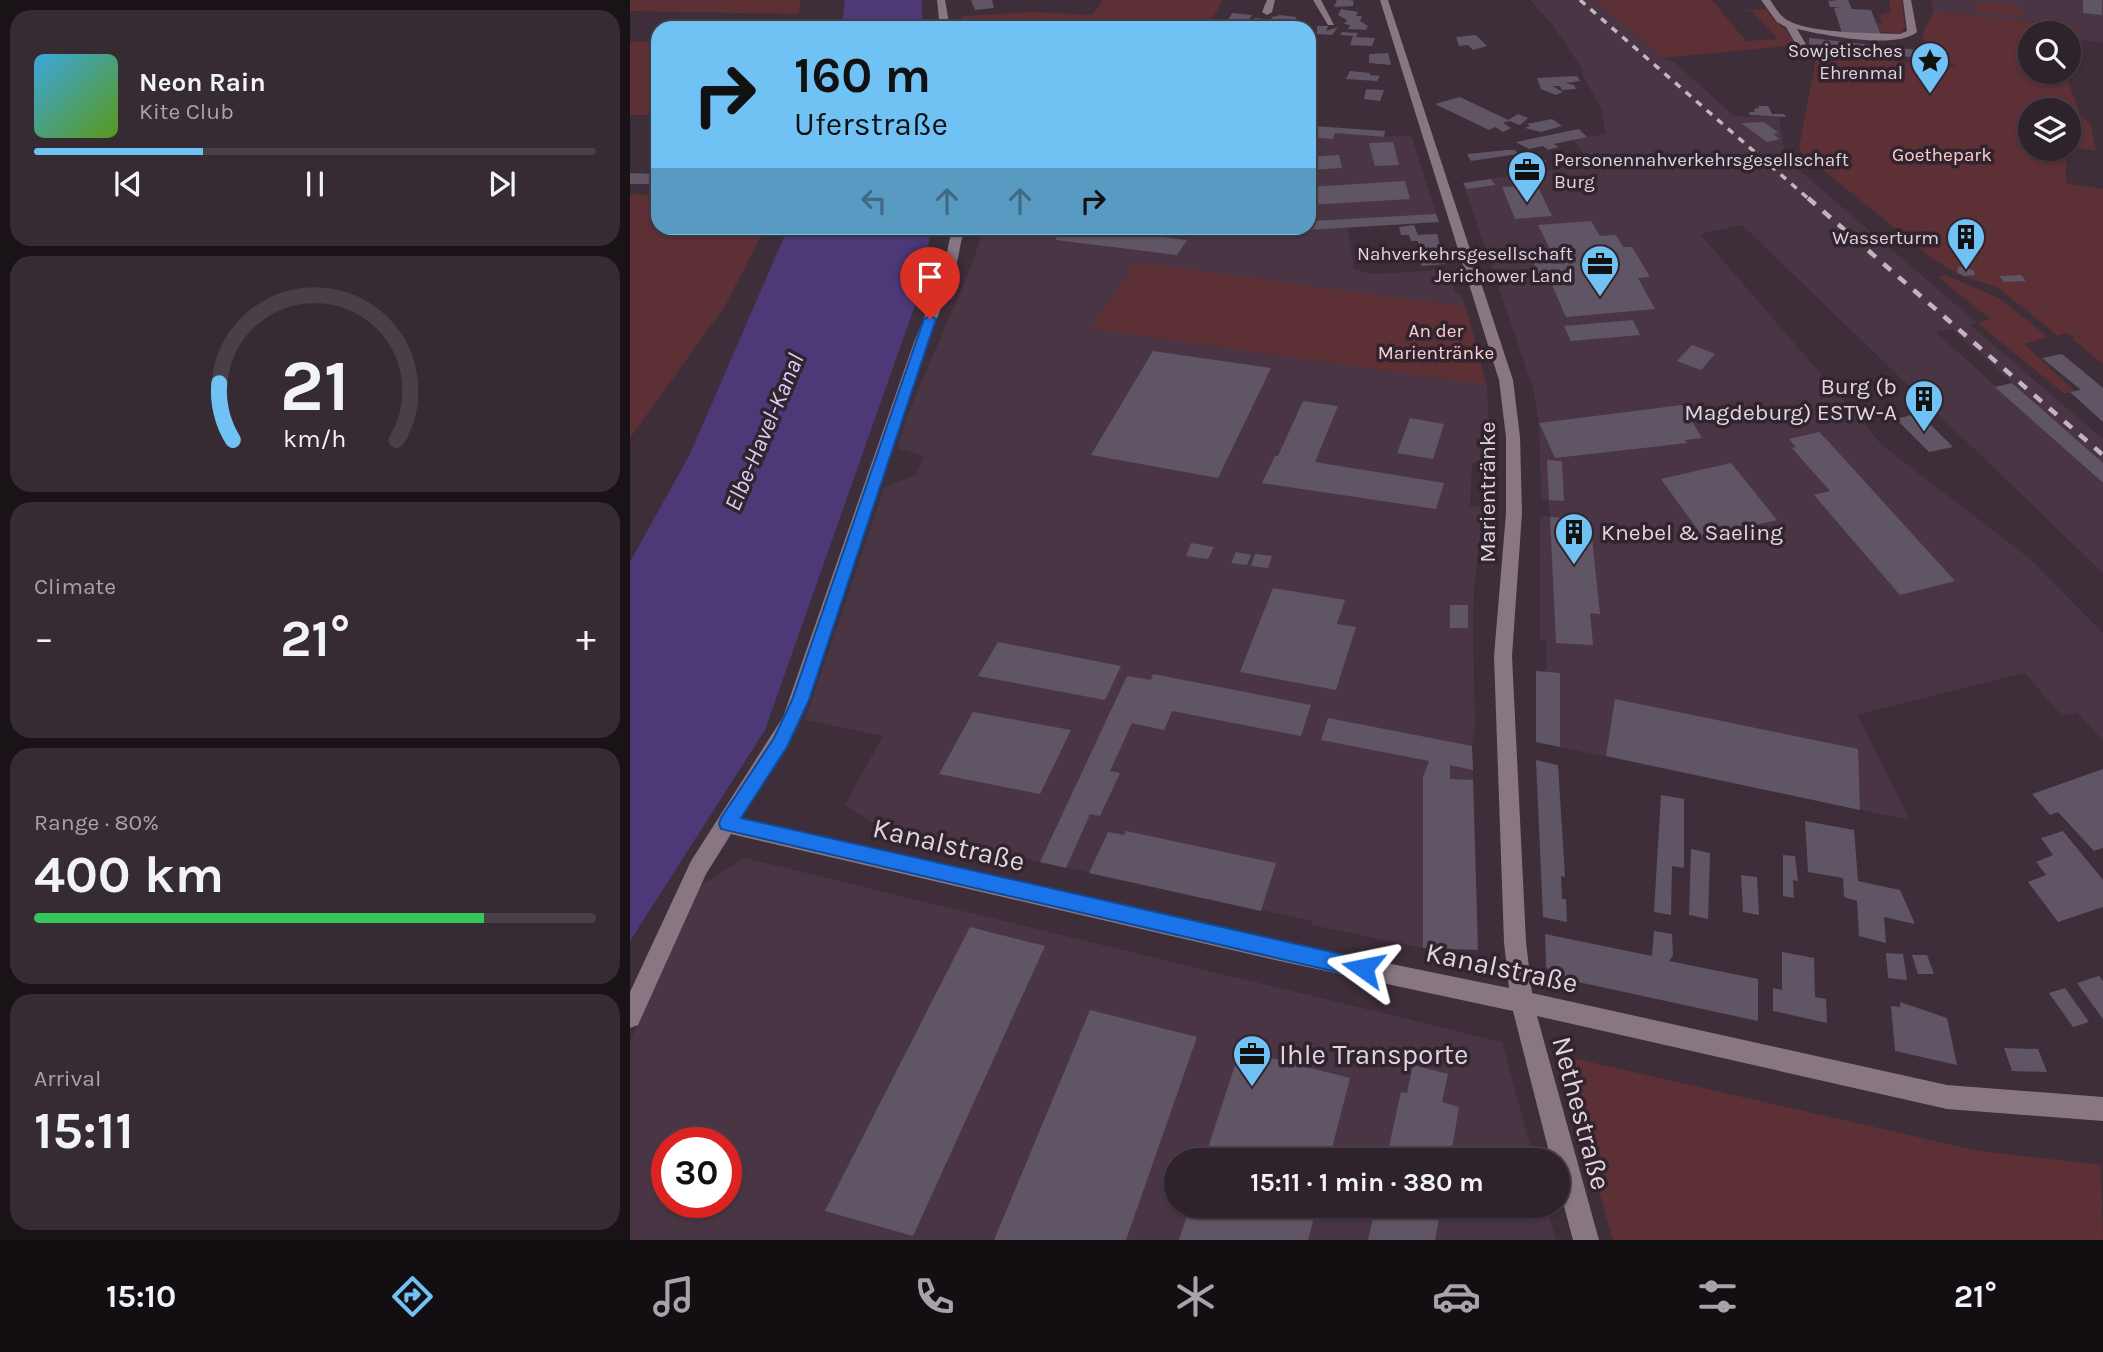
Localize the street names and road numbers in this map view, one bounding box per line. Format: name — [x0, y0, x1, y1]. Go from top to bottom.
street label: Marientränke — [1474, 421, 1501, 563]
street label: Kanalstraße — [870, 811, 1028, 878]
street label: Kanalstraße — [1423, 935, 1581, 1000]
street label: Nethestraße — [1545, 1033, 1618, 1194]

